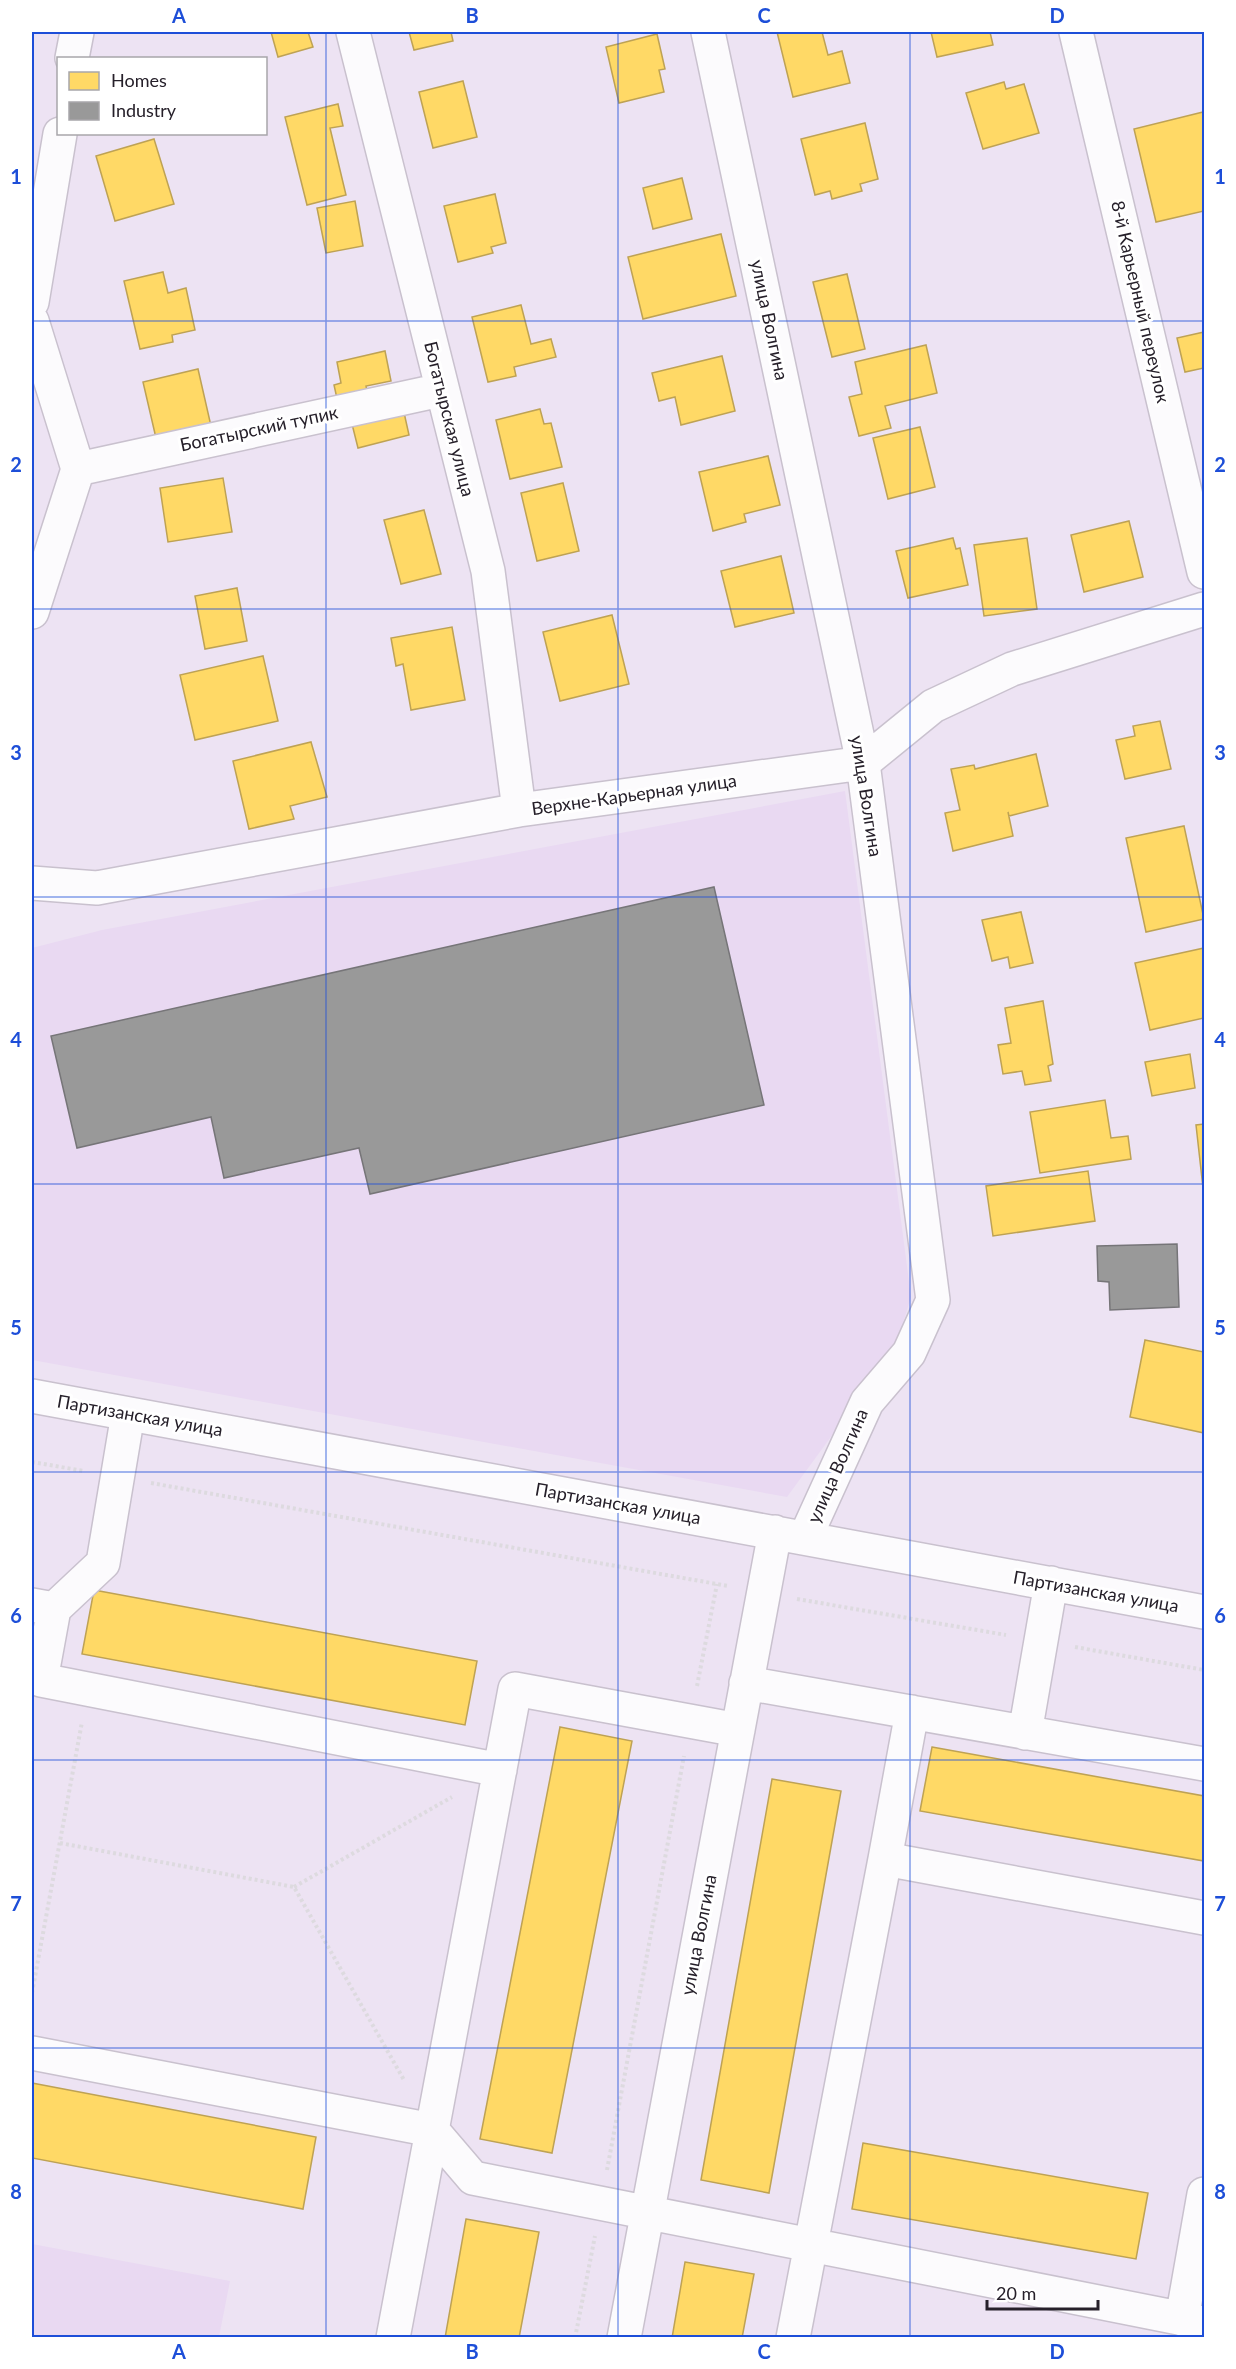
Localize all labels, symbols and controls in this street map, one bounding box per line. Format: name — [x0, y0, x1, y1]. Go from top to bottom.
text: A — [171, 3, 186, 27]
text: B — [465, 3, 479, 27]
text: C — [757, 3, 771, 27]
text: D — [1049, 3, 1065, 27]
legend — [57, 57, 267, 135]
text: Homes — [111, 69, 167, 91]
text: Industry — [111, 99, 177, 121]
text: 1 — [10, 164, 22, 188]
text: 1 — [1214, 164, 1226, 188]
street label: 8-й Карьерный переулок — [1107, 199, 1175, 406]
street label: улица Волгина — [746, 258, 793, 382]
street label: Богатырская улица — [420, 339, 480, 499]
street label: Богатырский тупик — [178, 400, 340, 456]
text: 2 — [10, 452, 22, 476]
text: 2 — [1214, 452, 1226, 476]
street label: улица Волгина — [847, 734, 887, 858]
text: 3 — [10, 740, 22, 764]
text: 3 — [1214, 740, 1226, 764]
street label: Верхне-Карьерная улица — [530, 769, 738, 819]
text: 4 — [10, 1027, 22, 1051]
text: 4 — [1214, 1027, 1226, 1051]
text: 5 — [10, 1315, 22, 1339]
text: 5 — [1214, 1315, 1226, 1339]
street label: Партизанская улица — [56, 1390, 225, 1440]
street label: улица Волгина — [802, 1405, 872, 1526]
street label: Партизанская улица — [534, 1478, 703, 1528]
street label: Партизанская улица — [1012, 1566, 1181, 1616]
text: 6 — [10, 1603, 22, 1627]
text: 6 — [1214, 1603, 1226, 1627]
street label: улица Волгина — [676, 1873, 721, 1997]
text: 7 — [10, 1891, 22, 1915]
text: 7 — [1214, 1891, 1226, 1915]
text: 8 — [10, 2179, 22, 2203]
text: 8 — [1214, 2179, 1226, 2203]
scale bar — [987, 2273, 1098, 2311]
text: 20 m — [996, 2282, 1036, 2304]
text: A — [171, 2339, 186, 2363]
text: B — [465, 2339, 479, 2363]
text: C — [757, 2339, 771, 2363]
text: D — [1049, 2339, 1065, 2363]

